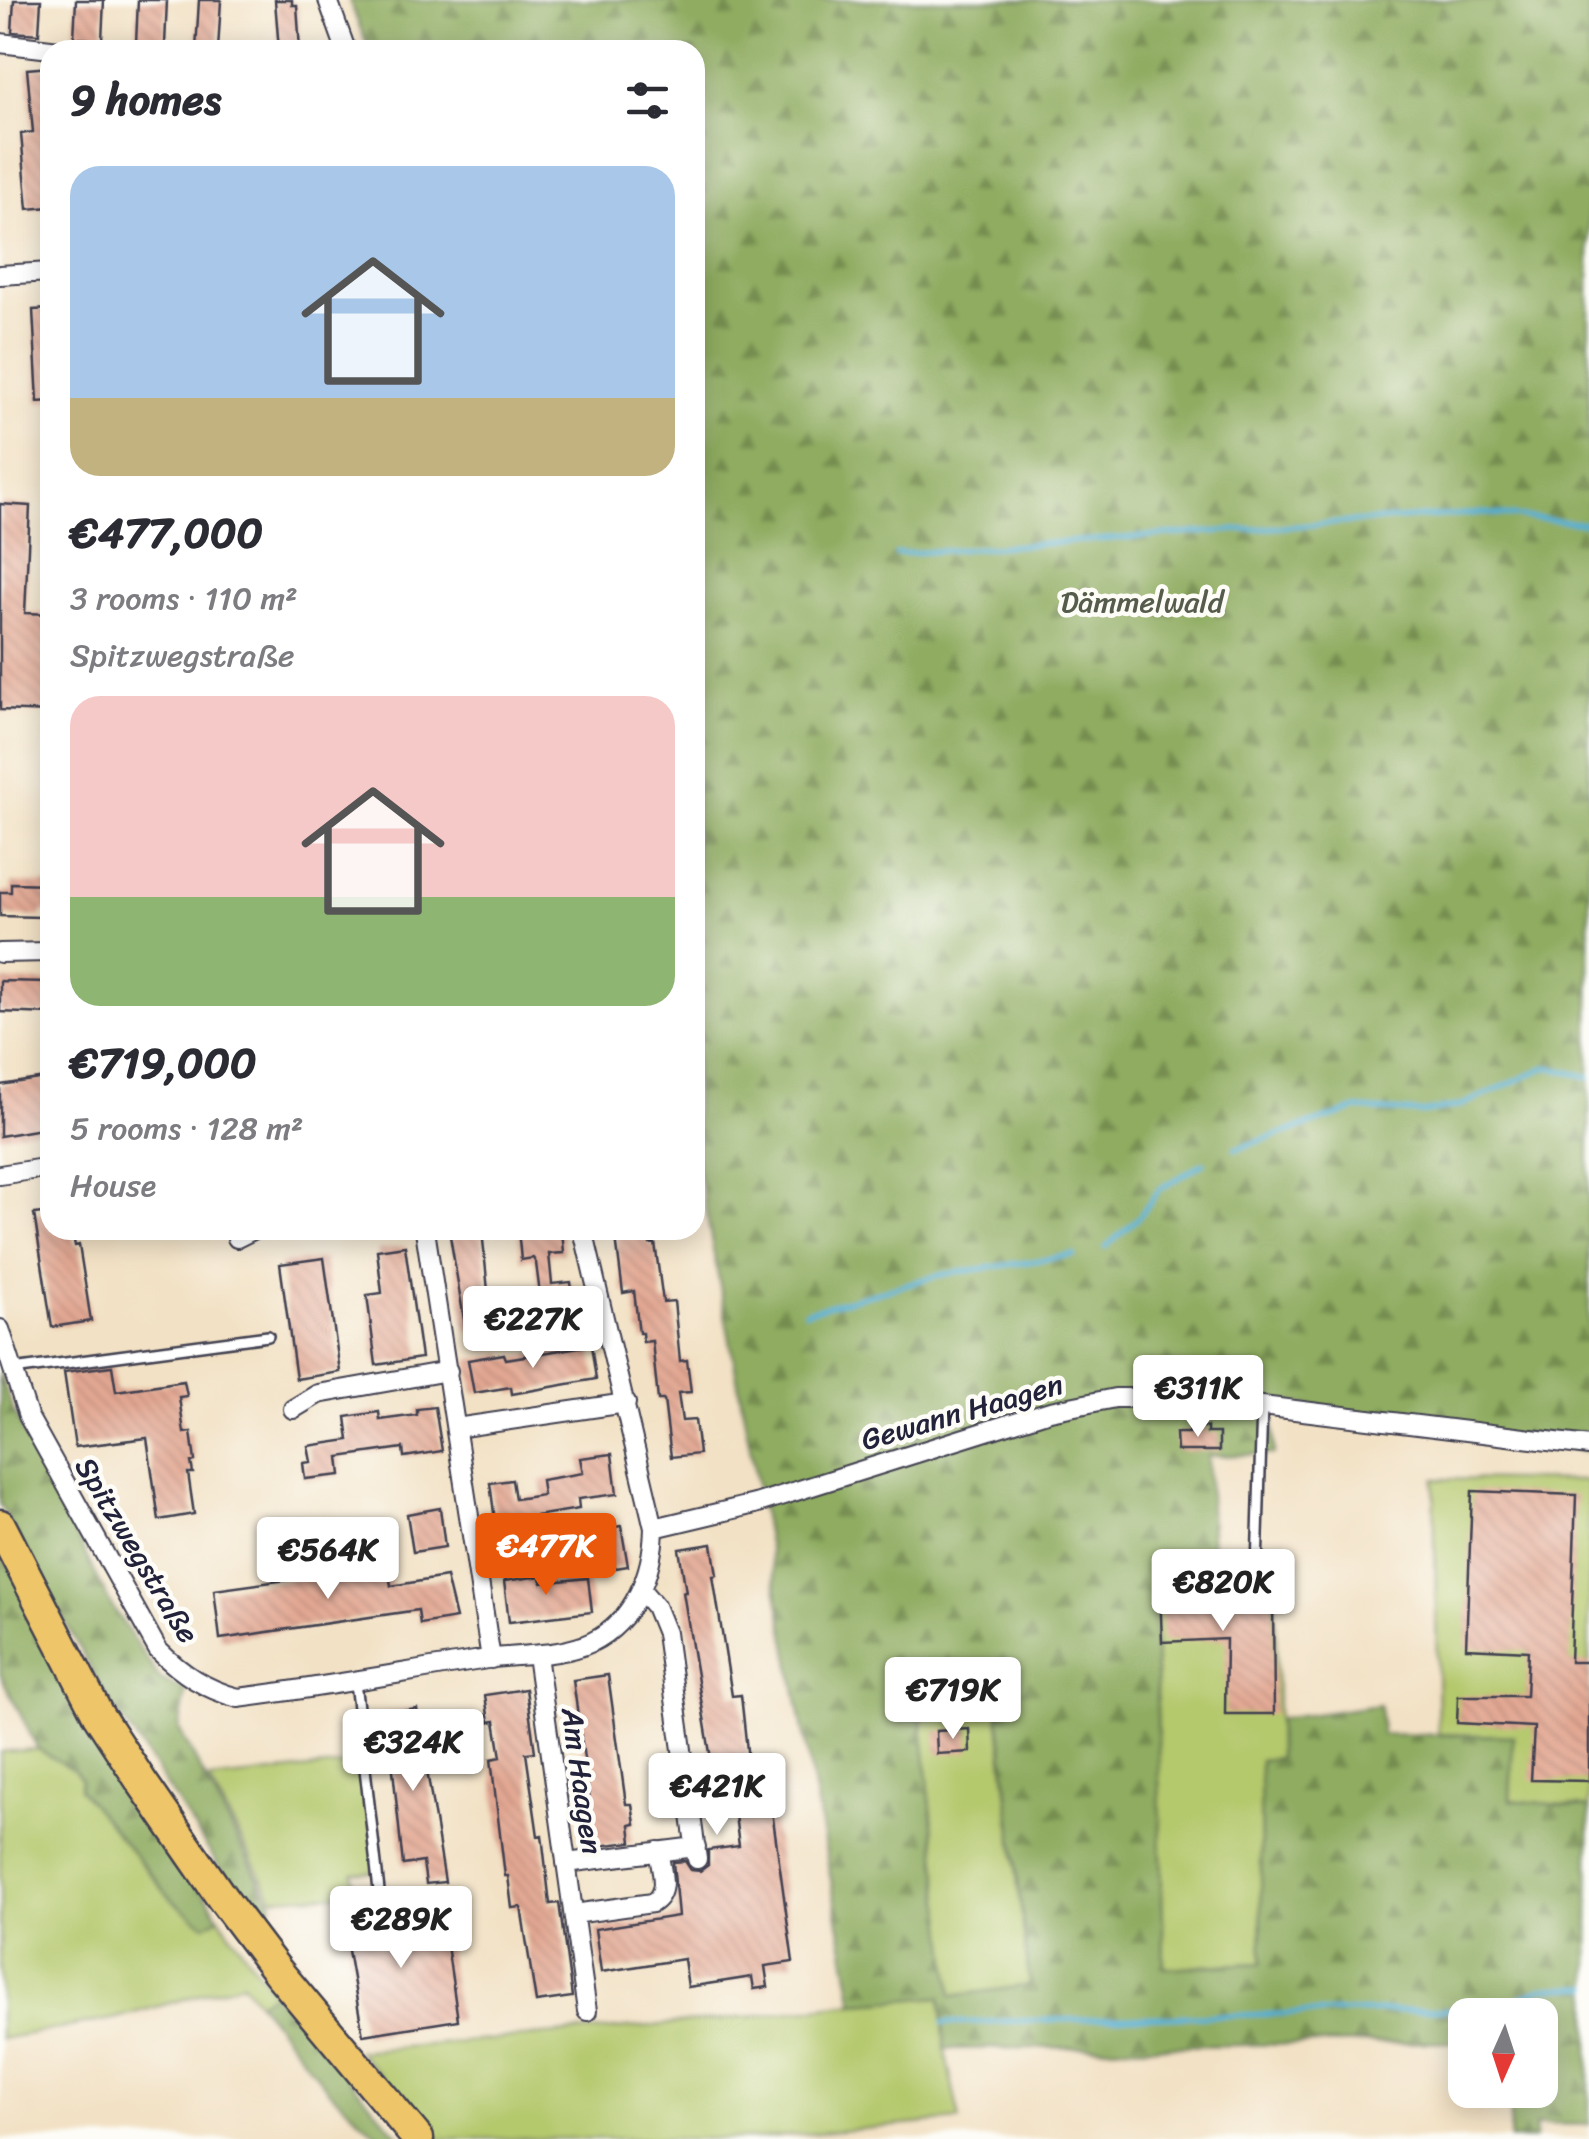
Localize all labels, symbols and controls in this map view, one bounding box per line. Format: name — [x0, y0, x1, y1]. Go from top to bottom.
text: 9 homes — [70, 63, 221, 137]
icon: filters — [620, 73, 675, 128]
icon: home — [283, 231, 463, 411]
text: €477,000 — [70, 496, 263, 570]
text: 3 rooms · 110 m² — [70, 570, 298, 627]
park label: Dämmelwald — [1060, 575, 1226, 629]
text: Spitzwegstraße — [70, 627, 295, 684]
icon: home — [283, 761, 463, 941]
text: €719,000 — [70, 1026, 257, 1100]
text: 5 rooms · 128 m² — [70, 1100, 303, 1157]
text: House — [70, 1157, 156, 1214]
pin: €227K — [463, 1286, 603, 1371]
text: €227K — [485, 1290, 581, 1347]
pin: €311K — [1128, 1355, 1268, 1440]
street label: Gewann Haagen — [854, 1357, 1070, 1467]
text: €311K — [1155, 1359, 1241, 1416]
street label: Spitzwegstraße — [60, 1446, 214, 1654]
pin: €477K — [476, 1513, 616, 1598]
pin: €564K — [258, 1517, 398, 1602]
text: €477K — [497, 1517, 595, 1574]
text: €564K — [279, 1521, 377, 1578]
pin: €820K — [1153, 1549, 1293, 1634]
text: €820K — [1174, 1553, 1272, 1610]
pin: €719K — [883, 1657, 1023, 1742]
text: €719K — [907, 1661, 999, 1718]
street label: Am Haagen — [545, 1703, 619, 1858]
pin: €324K — [343, 1709, 483, 1794]
text: €324K — [365, 1713, 461, 1770]
pin: €421K — [647, 1753, 787, 1838]
text: €421K — [671, 1757, 763, 1814]
pin: €289K — [331, 1886, 471, 1971]
text: €289K — [352, 1890, 450, 1947]
north arrow — [1448, 1998, 1558, 2108]
map controls — [1448, 1998, 1558, 2108]

